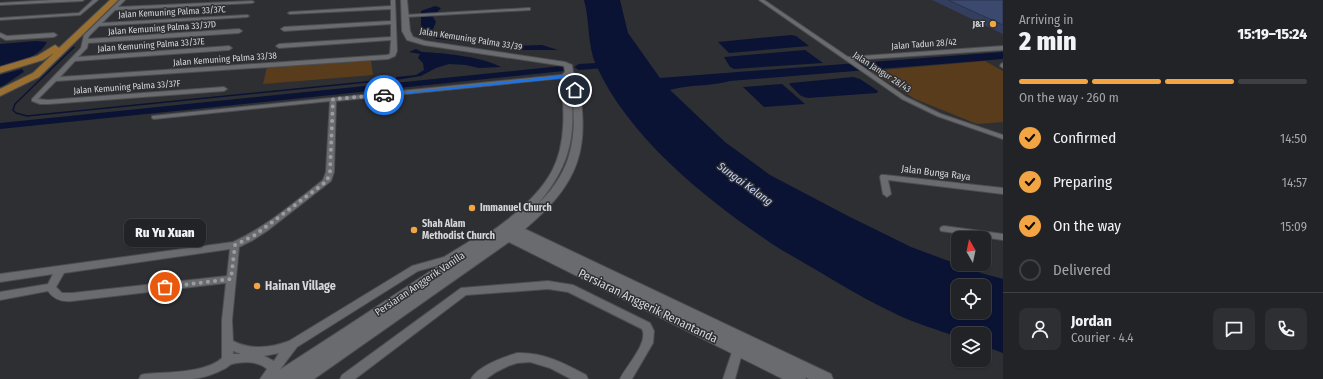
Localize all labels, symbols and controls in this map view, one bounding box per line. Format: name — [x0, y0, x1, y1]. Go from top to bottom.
street label: Jalan Kemuning Palma 33/37C — [118, 4, 226, 20]
text: Arriving in — [1019, 12, 1073, 27]
street label: Jalan Kemuning Palma 33/37D — [108, 19, 216, 37]
place label: J&T — [971, 19, 986, 29]
marker: J&T — [988, 19, 998, 29]
text: 15:19–15:24 — [1237, 25, 1307, 43]
street label: Jalan Kemuning Palma 33/39 — [419, 26, 523, 52]
text: 2 min — [1019, 26, 1077, 57]
street label: Jalan Kemuning Palma 33/37E — [97, 36, 205, 54]
street label: Jalan Tadun 28/42 — [891, 37, 957, 51]
street label: Jalan Kemuning Palma 33/38 — [173, 50, 278, 68]
street label: Jalan Jangur 28/43 — [851, 50, 913, 94]
pin — [558, 73, 592, 107]
courier — [364, 75, 404, 115]
street label: Jalan Kemuning Palma 33/37F — [73, 78, 181, 96]
icon: home — [564, 79, 586, 101]
icon: car — [373, 84, 395, 106]
text: On the way · 260 m — [1019, 90, 1119, 105]
icon: check — [1019, 127, 1041, 149]
text: Confirmed — [1053, 129, 1116, 147]
text: 14:50 — [1280, 131, 1307, 146]
water label: Sungai Kelang — [714, 159, 775, 208]
street label: Jalan Bunga Raya — [901, 163, 971, 183]
icon: check — [1019, 171, 1041, 193]
text: Preparing — [1053, 173, 1112, 191]
text: 14:57 — [1282, 175, 1307, 190]
place label: Immanuel Church — [480, 202, 552, 214]
marker: Immanuel Church — [467, 203, 477, 213]
icon: check — [1019, 215, 1041, 237]
text: On the way — [1053, 217, 1121, 235]
place label: Shah Alam Methodist Church — [422, 218, 495, 242]
callout: Ru Yu Xuan — [124, 219, 206, 247]
text: 15:09 — [1280, 219, 1307, 234]
text: Ru Yu Xuan — [135, 225, 195, 240]
marker: Shah Alam Methodist Church — [409, 225, 419, 235]
north arrow — [951, 231, 991, 271]
map controls — [951, 231, 991, 367]
street label: Persiaran Anggerik Vanilla — [373, 249, 467, 319]
text: Delivered — [1053, 261, 1111, 279]
street label: Persiaran Anggerik Renantanda — [576, 266, 720, 346]
pin — [148, 270, 182, 304]
icon: bag — [154, 276, 176, 298]
place label: Hainan Village — [265, 279, 336, 293]
button: locate — [951, 279, 991, 319]
marker: Hainan Village — [252, 281, 262, 291]
button: person — [1019, 308, 1061, 350]
button: chat — [1213, 308, 1255, 350]
button: phone — [1265, 308, 1307, 350]
text: Jordan — [1071, 312, 1112, 330]
button: layers — [951, 327, 991, 367]
text: Courier · 4.4 — [1071, 330, 1134, 345]

